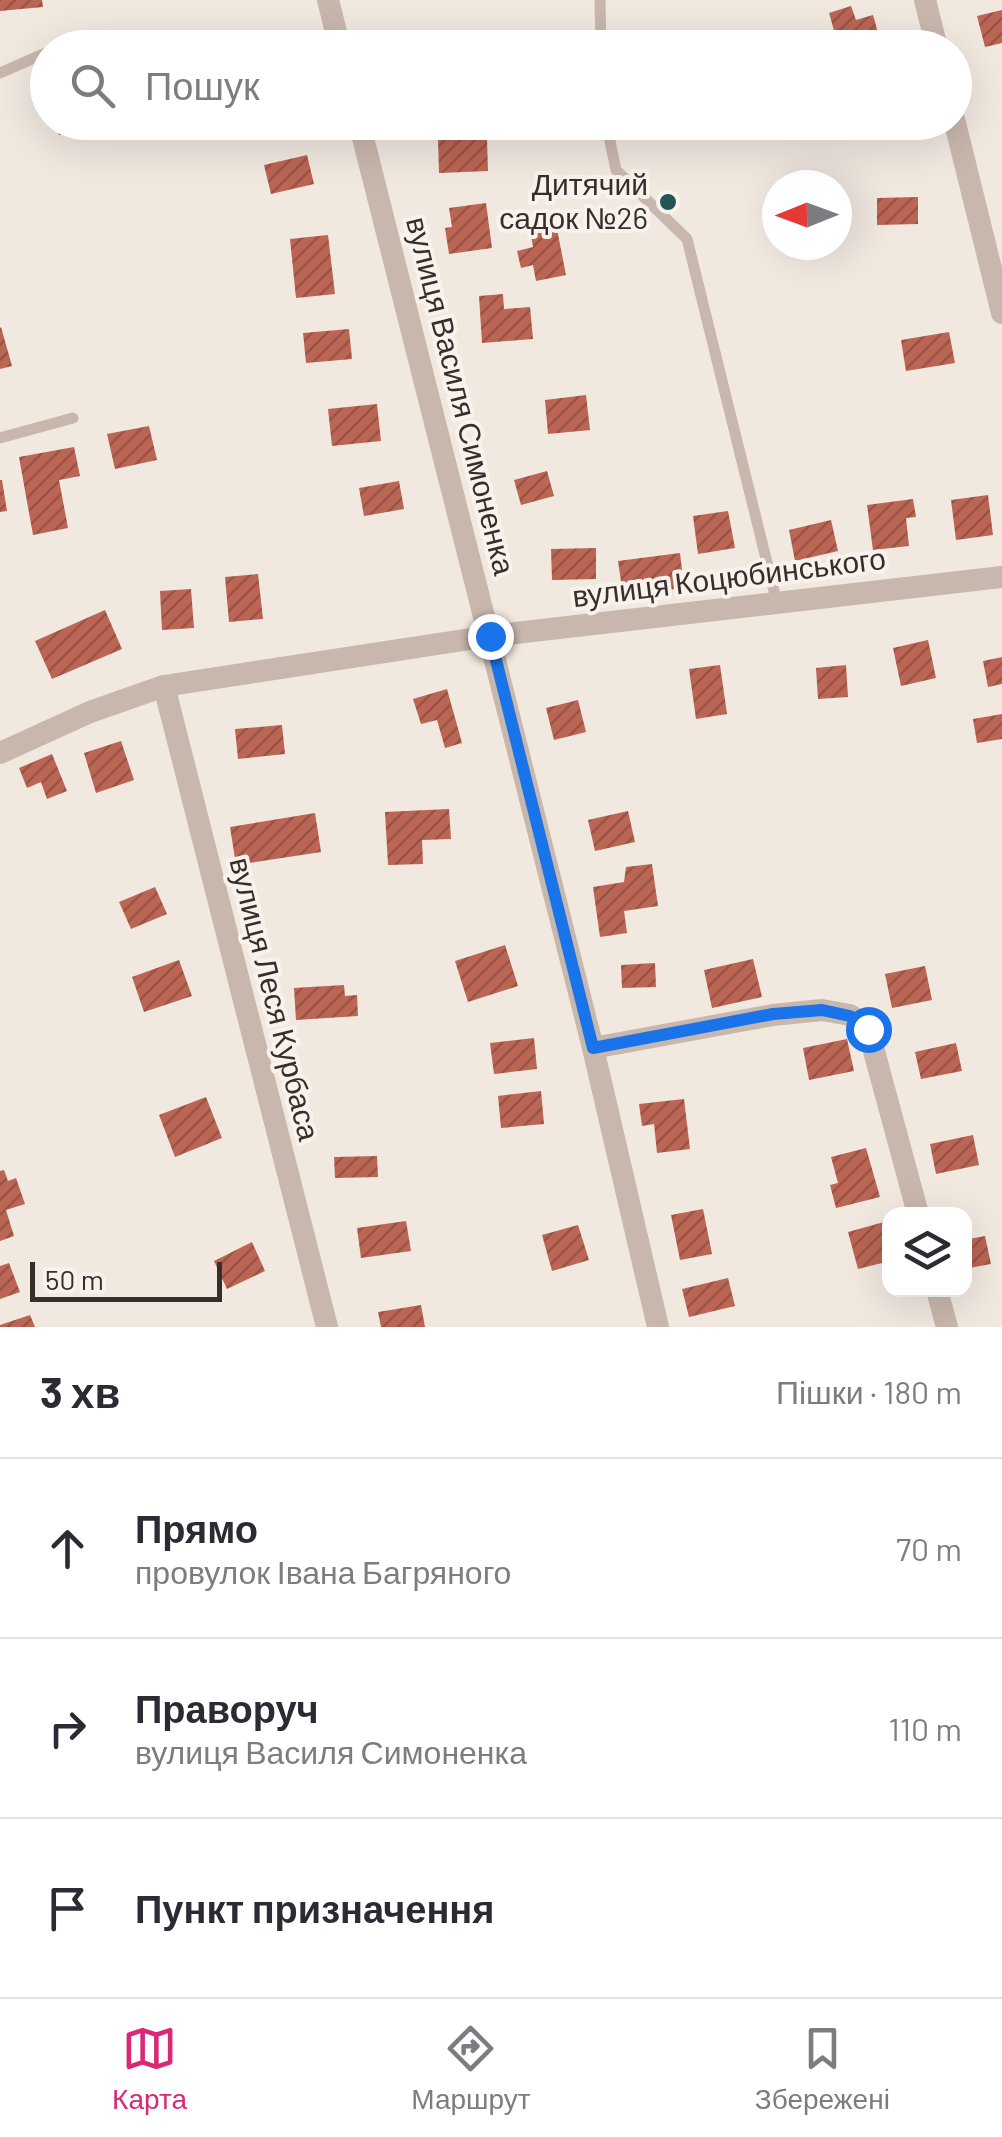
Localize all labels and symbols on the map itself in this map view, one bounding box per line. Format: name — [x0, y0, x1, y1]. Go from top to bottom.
place label: Дитячий садок №26 — [499, 165, 648, 235]
north arrow — [762, 170, 852, 260]
marker: Дитячий садок №26 — [657, 191, 679, 213]
street label: вулиця Василя Симоненка — [400, 213, 524, 578]
street label: вулиця Коцюбинського — [570, 539, 887, 613]
route end — [468, 614, 514, 660]
street label: вулиця Леся Курбаса — [223, 853, 329, 1144]
route start — [846, 1007, 892, 1053]
scale bar — [30, 1257, 222, 1302]

